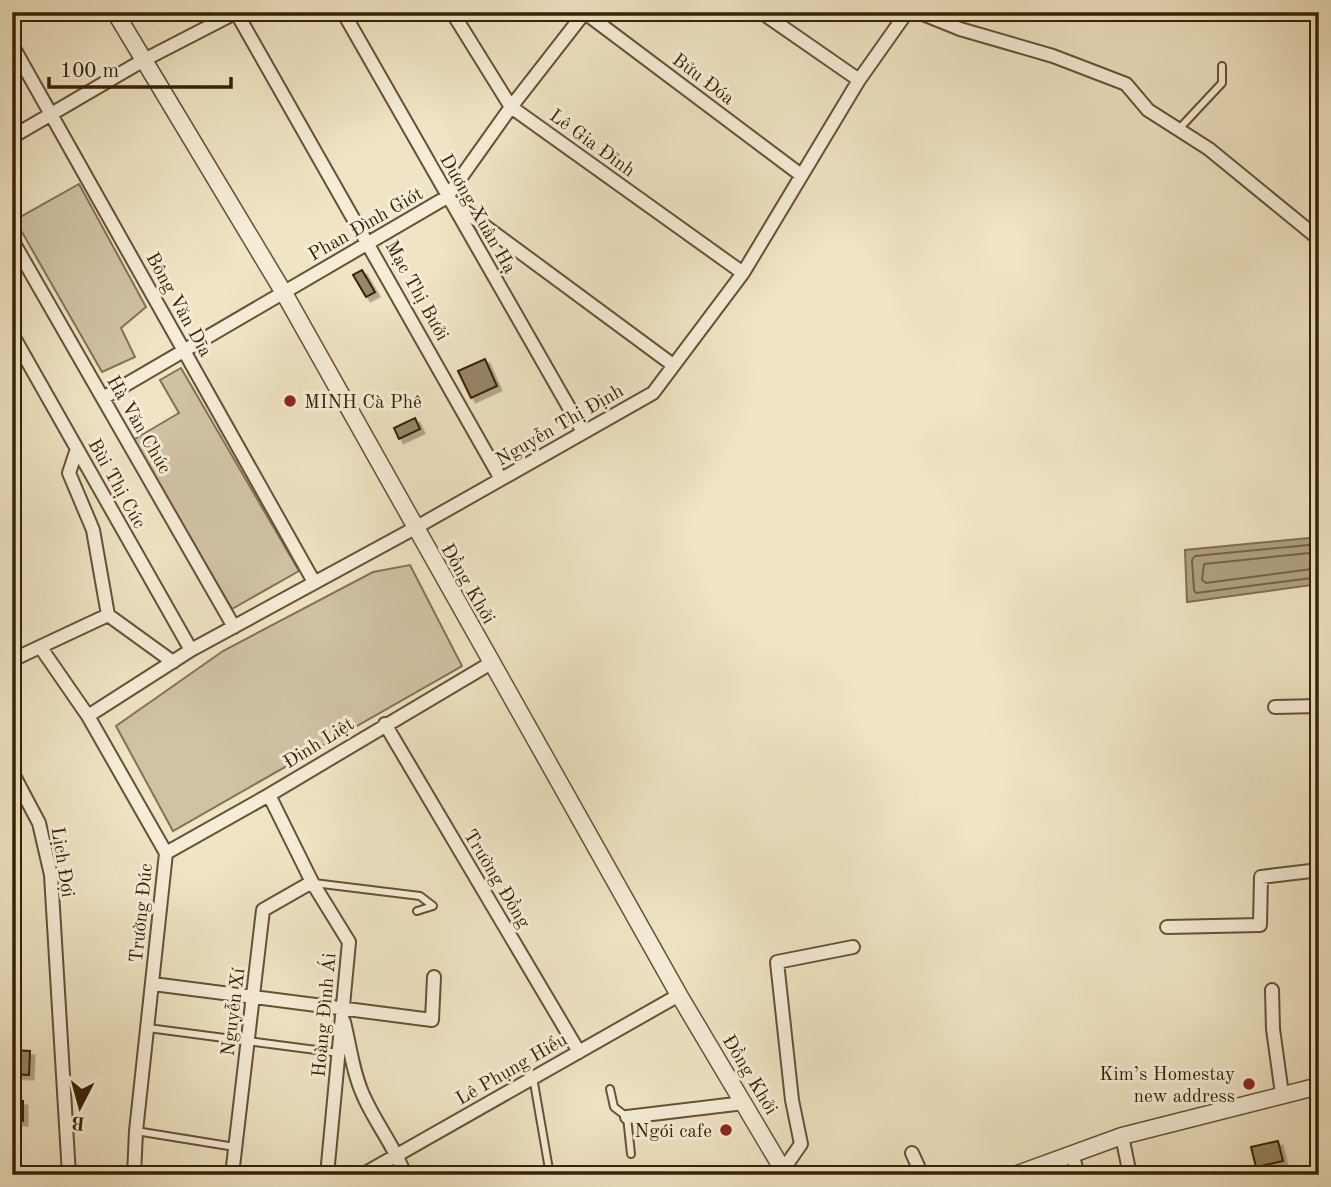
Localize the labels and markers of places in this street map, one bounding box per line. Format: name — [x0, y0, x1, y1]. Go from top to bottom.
marker: MINH Cà Phê — [282, 393, 298, 409]
place label: MINH Cà Phê — [304, 394, 422, 413]
place label: Kim’s Homestay new address — [1099, 1066, 1235, 1107]
marker: Kim’s Homestay new address — [1241, 1076, 1257, 1092]
marker: Ngói cafe — [718, 1122, 734, 1138]
place label: Ngói cafe — [635, 1123, 712, 1142]

